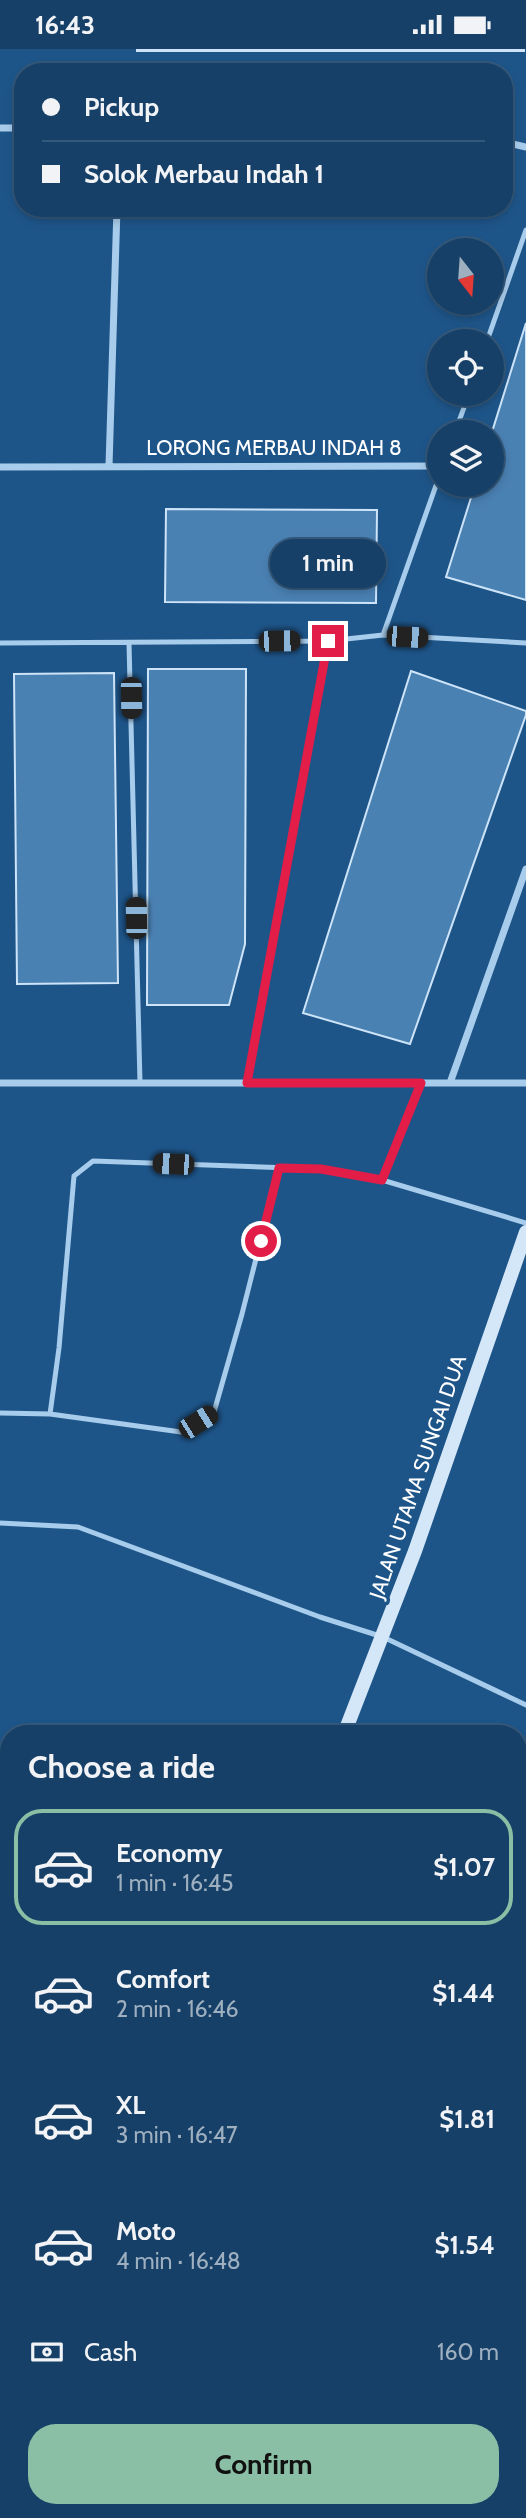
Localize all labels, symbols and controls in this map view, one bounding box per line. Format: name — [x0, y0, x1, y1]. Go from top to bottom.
text: 16:43 — [35, 9, 95, 41]
text: Pickup — [84, 91, 159, 123]
text: Solok Merbau Indah 1 — [84, 158, 324, 190]
north arrow — [427, 238, 504, 315]
map controls — [427, 238, 504, 497]
button: locate — [427, 329, 504, 406]
button: layers — [427, 420, 504, 497]
street label: LORONG MERBAU INDAH 8 — [146, 435, 402, 460]
callout: 1 min — [270, 539, 386, 589]
text: 1 min — [302, 549, 354, 577]
route end — [312, 625, 344, 657]
car — [386, 625, 429, 649]
car — [258, 630, 301, 652]
car — [121, 677, 142, 719]
car — [126, 897, 147, 939]
car — [152, 1153, 195, 1175]
route start — [245, 1225, 277, 1257]
street label: JALAN UTAMA SUNGAI DUA — [364, 1351, 471, 1603]
car — [175, 1402, 222, 1442]
text: Choose a ride — [28, 1747, 215, 1786]
icon: car — [32, 1836, 95, 1899]
text: Economy — [116, 1837, 222, 1869]
text: $1.07 — [433, 1851, 495, 1883]
text: 1 min · 16:45 — [116, 1869, 233, 1897]
icon: car — [32, 1962, 95, 2025]
text: Comfort — [116, 1963, 210, 1995]
text: $1.44 — [432, 1977, 495, 2009]
text: 2 min · 16:46 — [116, 1995, 239, 2023]
icon: car — [32, 2088, 95, 2151]
text: XL — [116, 2089, 145, 2121]
text: $1.81 — [439, 2103, 495, 2135]
text: 3 min · 16:47 — [116, 2121, 238, 2149]
icon: car — [32, 2214, 95, 2277]
text: Moto — [116, 2215, 176, 2247]
text: $1.54 — [434, 2229, 495, 2261]
text: 4 min · 16:48 — [116, 2247, 241, 2275]
icon: cash — [28, 2333, 66, 2371]
text: Cash — [84, 2336, 137, 2368]
text: 160 m — [437, 2338, 499, 2366]
button: Confirm — [28, 2424, 499, 2504]

